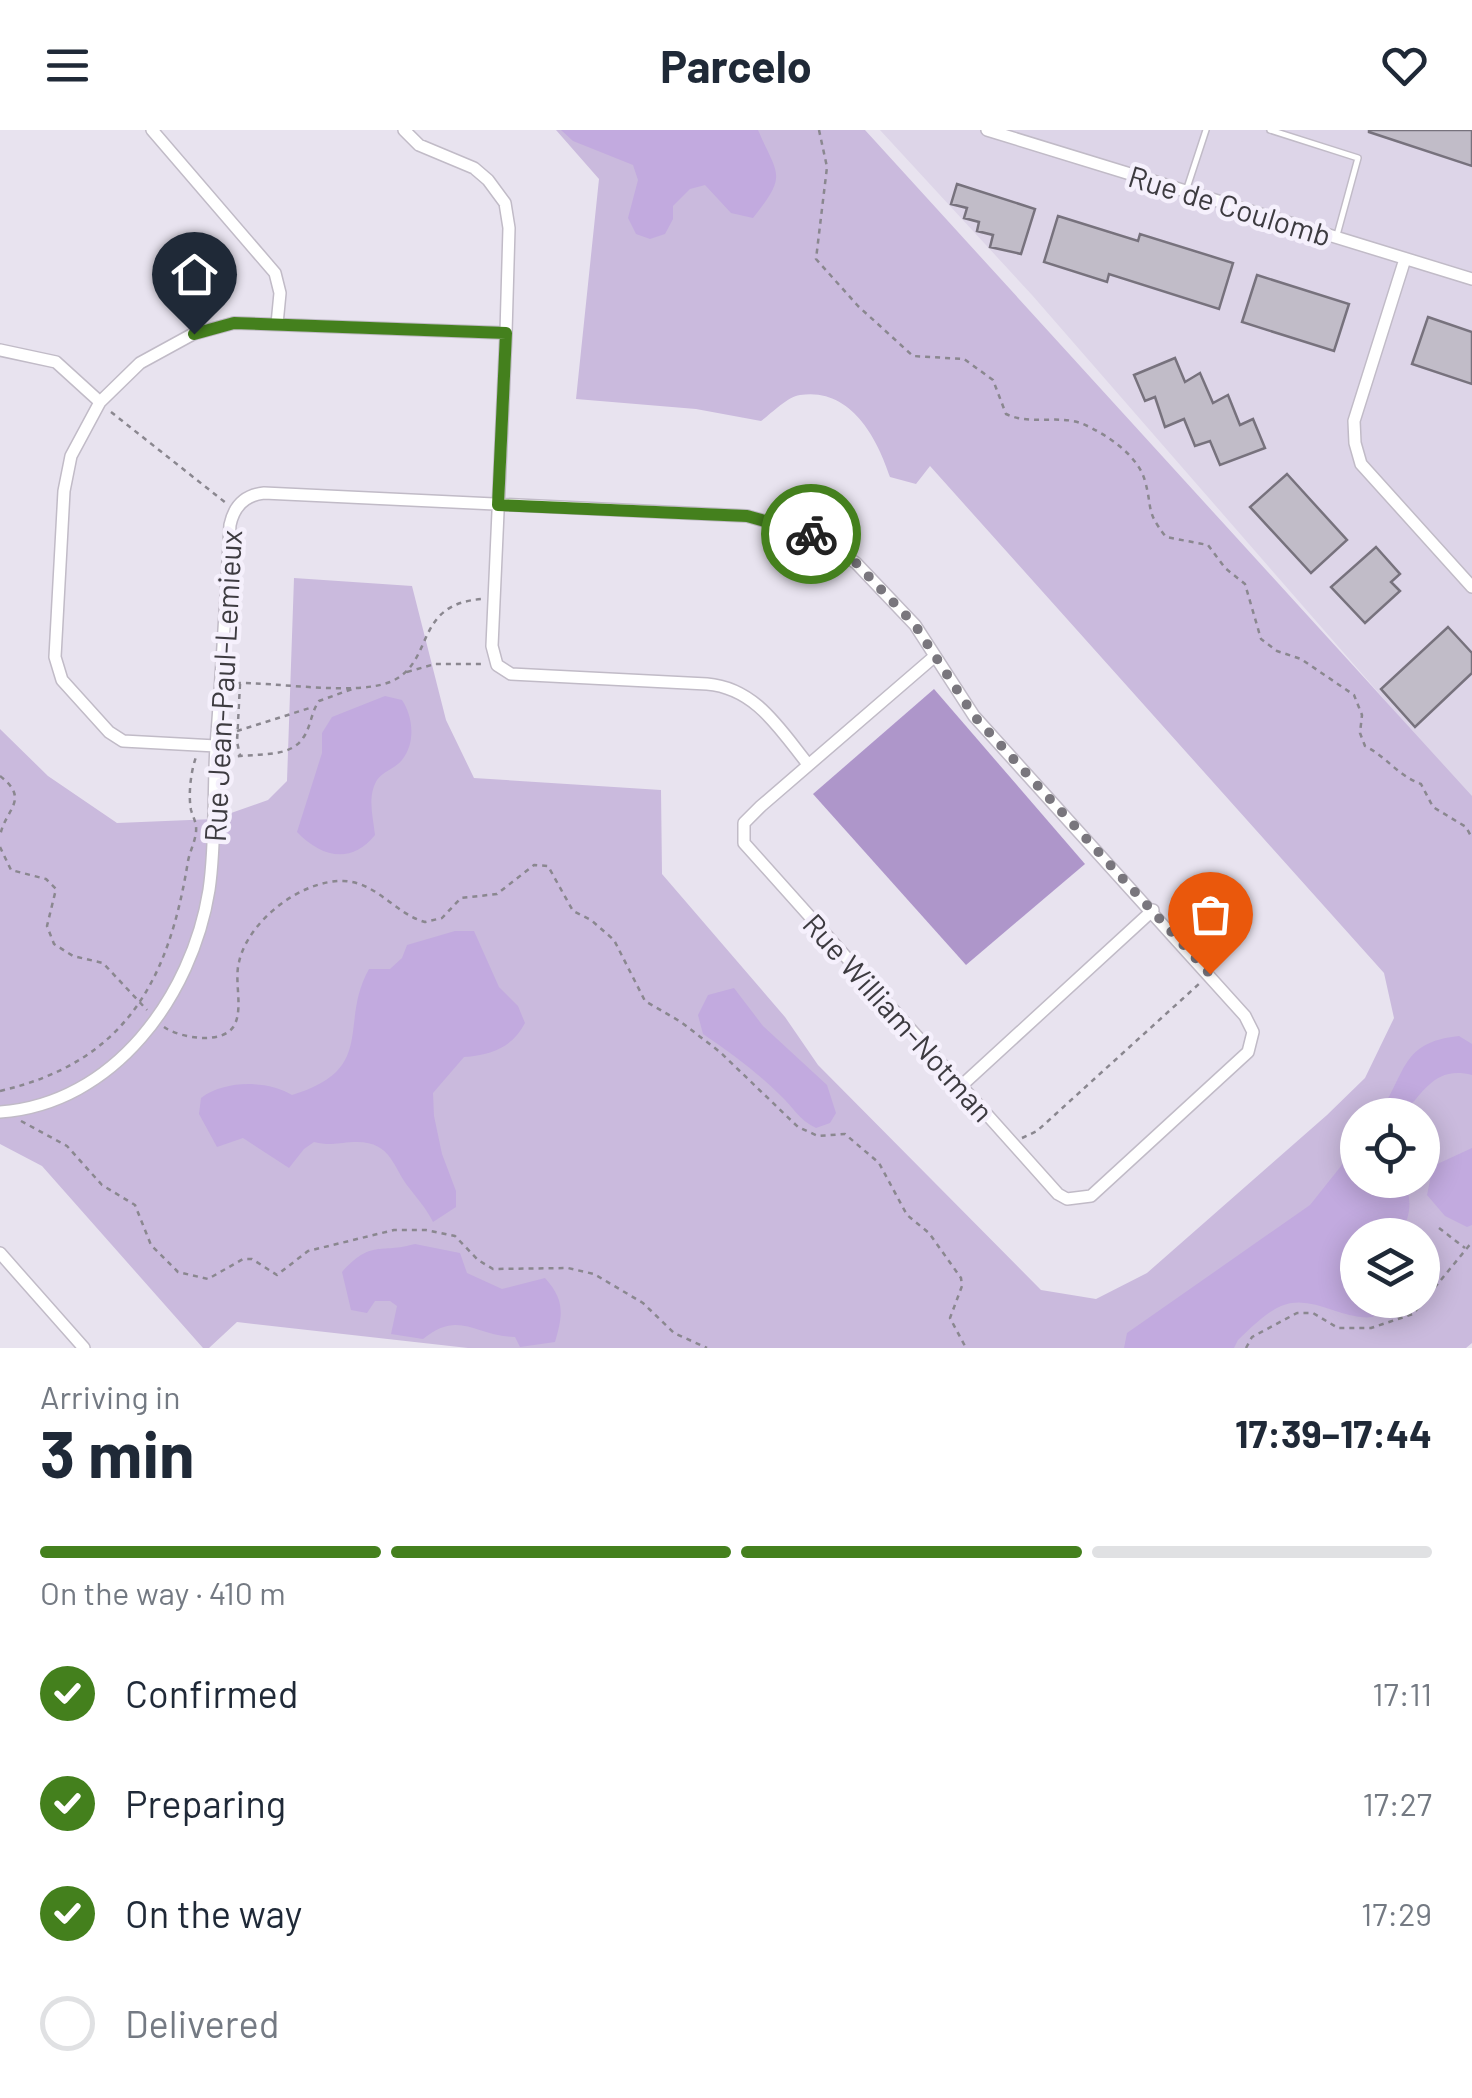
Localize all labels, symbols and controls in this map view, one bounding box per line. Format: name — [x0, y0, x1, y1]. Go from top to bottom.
icon: menu — [40, 38, 95, 93]
text: Parcelo — [660, 38, 812, 92]
icon: heart — [1377, 38, 1432, 93]
street label: Rue de Coulomb — [1124, 157, 1336, 253]
pin — [152, 232, 237, 335]
icon: home — [167, 247, 222, 302]
courier — [761, 484, 861, 584]
icon: bike — [784, 507, 839, 562]
street label: Rue Jean-Paul-Lemieux — [196, 529, 248, 843]
pin — [1168, 872, 1253, 975]
icon: bag — [1183, 887, 1238, 942]
street label: Rue William-Notman — [796, 906, 1002, 1128]
map controls — [1340, 1098, 1440, 1318]
button: locate — [1340, 1098, 1440, 1198]
button: layers — [1340, 1218, 1440, 1318]
text: Arriving in — [40, 1377, 180, 1415]
text: 17:39–17:44 — [1235, 1410, 1432, 1456]
text: 3 min — [40, 1413, 195, 1491]
text: On the way · 410 m — [40, 1573, 286, 1611]
icon: check — [40, 1666, 95, 1721]
text: Confirmed — [125, 1670, 298, 1716]
text: 17:11 — [1372, 1674, 1432, 1712]
icon: check — [40, 1776, 95, 1831]
text: Preparing — [125, 1780, 286, 1826]
text: 17:27 — [1363, 1784, 1432, 1822]
icon: check — [40, 1886, 95, 1941]
text: On the way — [125, 1890, 302, 1936]
text: 17:29 — [1361, 1894, 1432, 1932]
text: Delivered — [125, 2000, 279, 2046]

